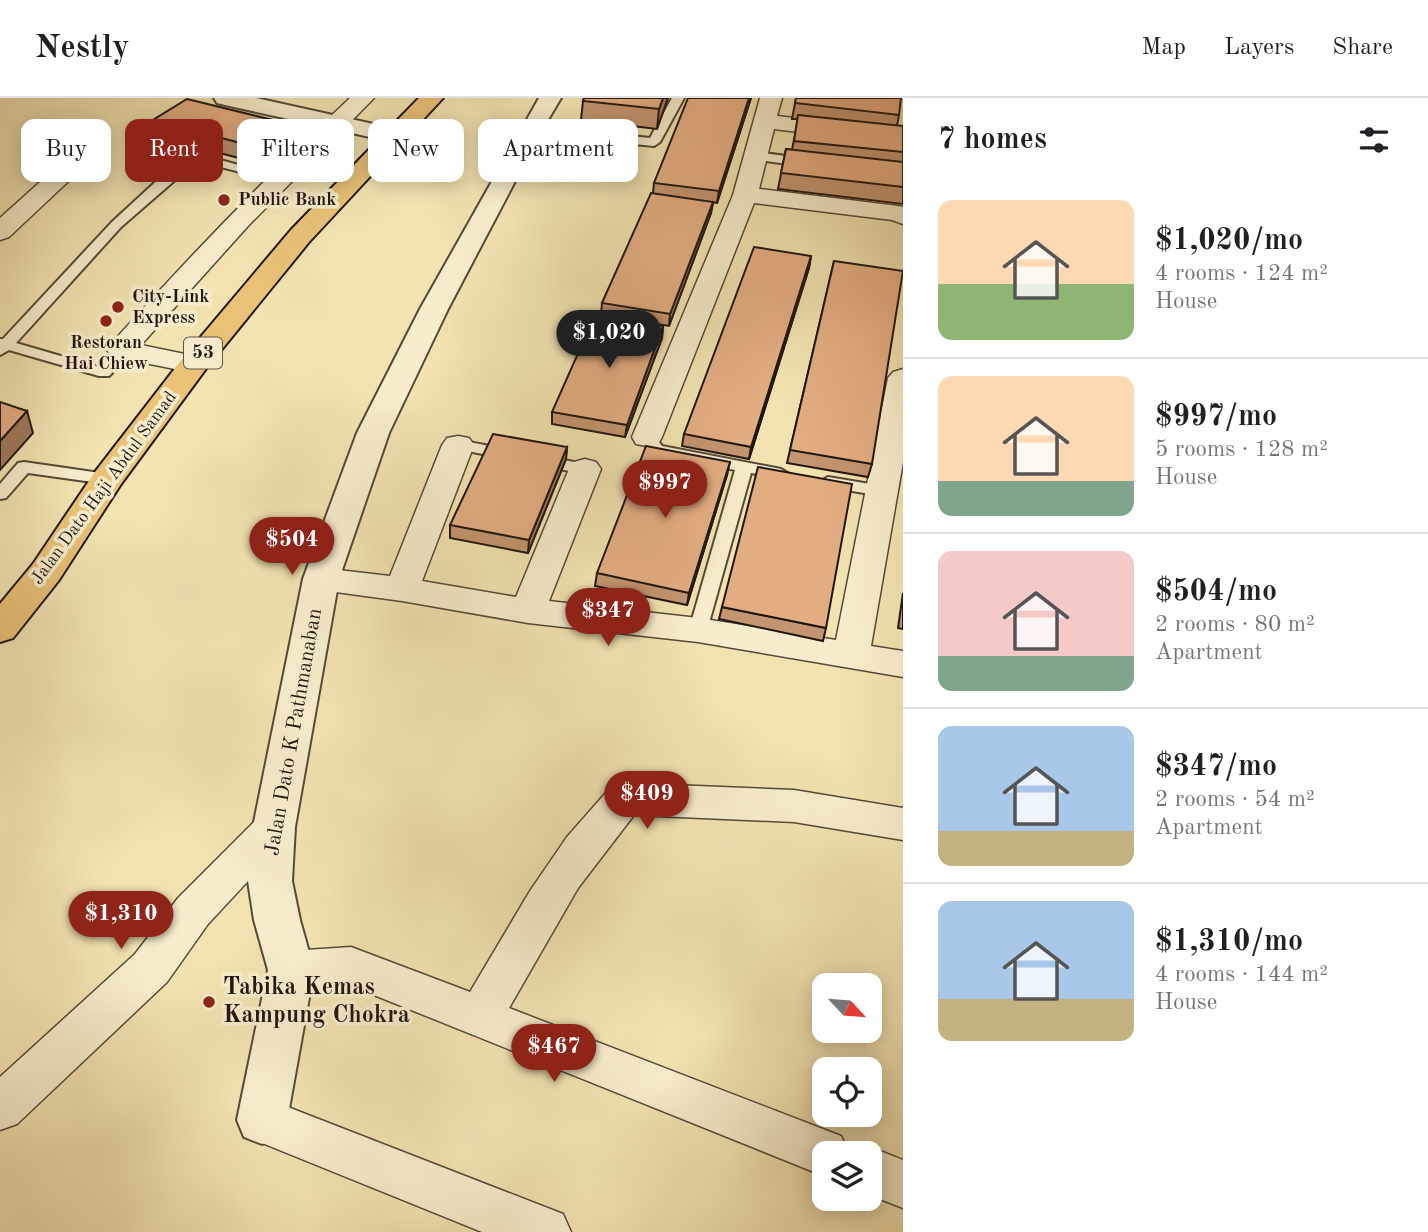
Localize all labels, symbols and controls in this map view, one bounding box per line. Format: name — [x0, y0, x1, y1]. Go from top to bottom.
text: Nestly — [35, 32, 129, 65]
text: Map — [1142, 36, 1186, 60]
text: Layers — [1224, 36, 1294, 60]
text: Share — [1332, 36, 1393, 60]
chip: Buy — [21, 119, 111, 182]
chip: Rent — [125, 119, 223, 182]
chip: Filters — [237, 119, 354, 182]
chip: New — [368, 119, 464, 182]
chip: Apartment — [478, 119, 638, 182]
icon: filters — [1355, 121, 1393, 159]
text: 7 homes — [938, 125, 1047, 155]
place label: Public Bank — [238, 191, 336, 209]
marker: Public Bank — [216, 192, 232, 208]
text: $1,020/mo — [1155, 226, 1303, 256]
icon: home — [994, 228, 1078, 312]
text: 4 rooms · 124 m² — [1155, 262, 1328, 285]
place label: City-Link Express — [132, 288, 209, 327]
text: House — [1155, 290, 1217, 313]
marker: City-Link Express — [110, 299, 126, 315]
pin: $1,020 — [552, 310, 666, 370]
marker: Restoran Hai Chiew — [98, 313, 114, 329]
text: $1,020 — [572, 321, 646, 344]
place label: Restoran Hai Chiew — [64, 334, 148, 373]
road number: 53 — [184, 338, 222, 368]
street label: Jalan Dato Haji Abdul Samad — [28, 388, 180, 588]
text: $997/mo — [1155, 402, 1277, 432]
icon: home — [994, 404, 1078, 488]
text: 5 rooms · 128 m² — [1155, 438, 1328, 461]
pin: $997 — [624, 460, 706, 520]
text: House — [1155, 466, 1217, 489]
text: $997 — [638, 471, 692, 494]
pin: $504 — [251, 518, 333, 577]
text: $504 — [265, 528, 319, 551]
text: $504/mo — [1155, 577, 1277, 607]
icon: home — [994, 579, 1078, 663]
pin: $347 — [567, 588, 649, 648]
text: $347 — [581, 599, 635, 622]
street label: Jalan Dato K Pathmanaban — [262, 607, 326, 857]
text: 2 rooms · 80 m² — [1155, 613, 1315, 636]
text: Apartment — [1155, 641, 1263, 664]
text: $347/mo — [1155, 752, 1277, 782]
icon: home — [994, 754, 1078, 838]
pin: $409 — [606, 772, 688, 831]
text: $409 — [620, 782, 674, 805]
text: 2 rooms · 54 m² — [1155, 788, 1315, 811]
text: Apartment — [1155, 816, 1263, 839]
pin: $1,310 — [64, 892, 178, 951]
text: $1,310 — [84, 902, 158, 925]
text: $1,310/mo — [1155, 927, 1303, 957]
icon: home — [994, 929, 1078, 1013]
text: 4 rooms · 144 m² — [1155, 963, 1328, 986]
north arrow — [812, 973, 882, 1043]
map controls — [812, 973, 882, 1211]
place label: Tabika Kemas Kampung Chokra — [223, 976, 410, 1028]
text: House — [1155, 991, 1217, 1014]
marker: Tabika Kemas Kampung Chokra — [201, 994, 217, 1010]
pin: $467 — [513, 1024, 595, 1084]
text: $467 — [527, 1035, 581, 1058]
button: locate — [812, 1057, 882, 1127]
button: layers — [812, 1141, 882, 1211]

